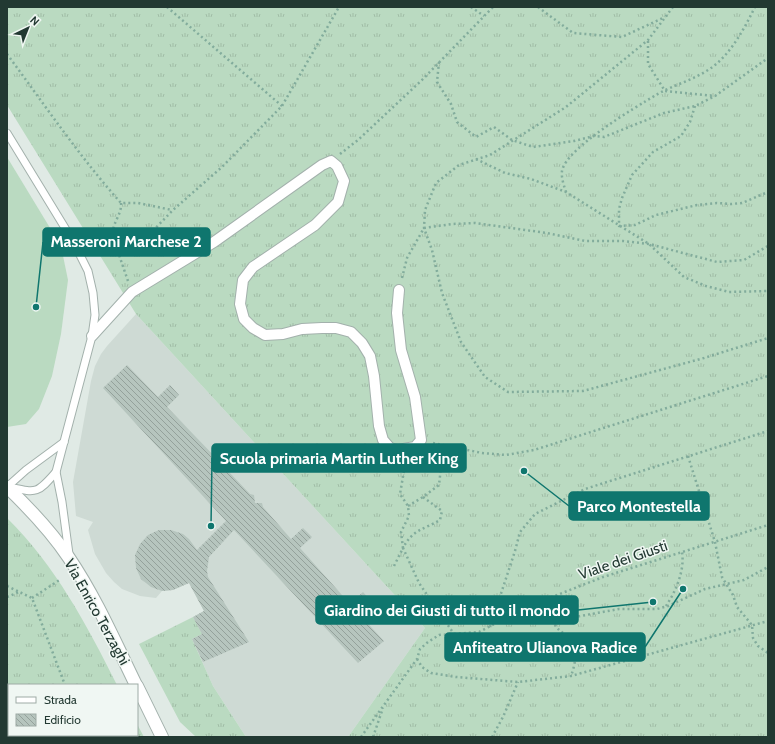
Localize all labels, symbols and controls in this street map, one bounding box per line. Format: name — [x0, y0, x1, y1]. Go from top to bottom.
north arrow — [8, 8, 48, 48]
text: N — [27, 13, 42, 28]
callout: Masseroni Marchese 2 — [43, 228, 210, 256]
text: Masseroni Marchese 2 — [50, 232, 202, 251]
callout: Scuola primaria Martin Luther King — [212, 444, 466, 472]
text: Scuola primaria Martin Luther King — [220, 449, 458, 468]
callout: Parco Montestella — [569, 492, 709, 520]
text: Parco Montestella — [577, 497, 701, 516]
street label: Viale dei Giusti — [576, 536, 670, 584]
street label: Via Enrico Terzaghi — [60, 556, 134, 668]
callout: Giardino dei Giusti di tutto il mondo — [316, 596, 578, 624]
text: Giardino dei Giusti di tutto il mondo — [324, 601, 570, 620]
callout: Anfiteatro Ulianova Radice — [445, 633, 645, 661]
text: Anfiteatro Ulianova Radice — [453, 638, 637, 657]
legend — [8, 684, 138, 736]
text: Strada — [44, 692, 77, 707]
text: Edificio — [44, 712, 81, 727]

